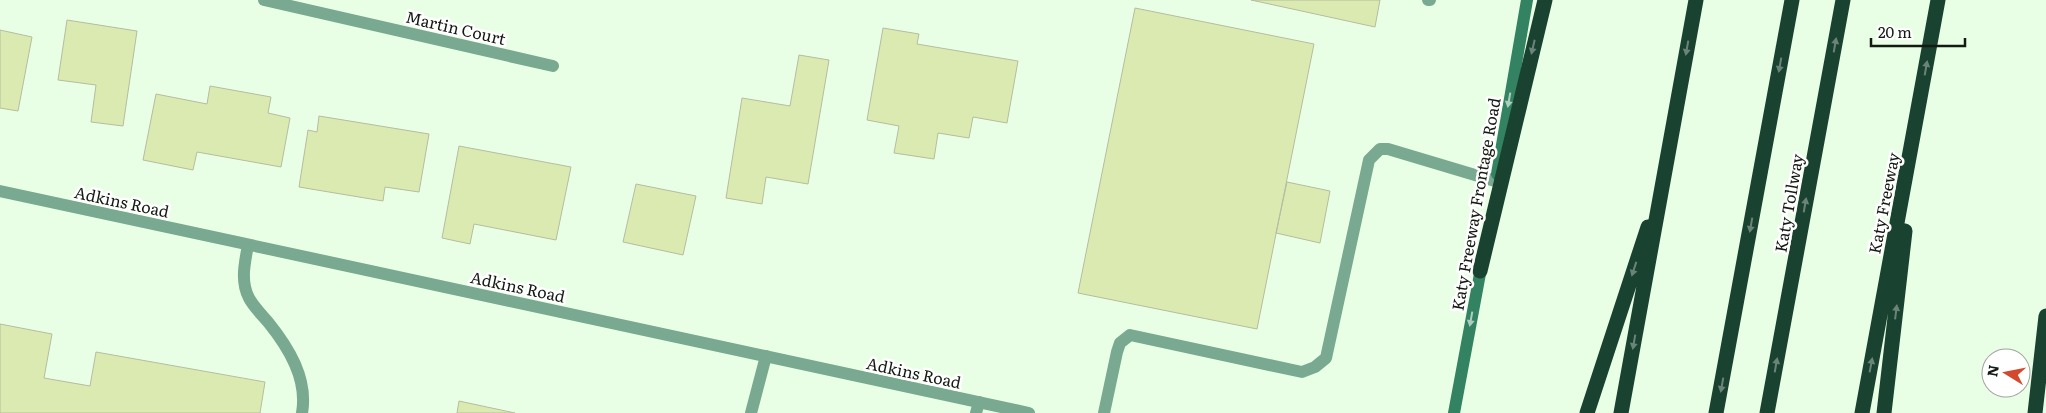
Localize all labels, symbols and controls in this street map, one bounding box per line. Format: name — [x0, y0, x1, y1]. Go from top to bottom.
street label: Martin Court — [404, 4, 509, 50]
scale bar — [1871, 15, 1965, 47]
text: 20 m — [1878, 20, 1912, 43]
one-way arrow — [1831, 37, 1839, 53]
one-way arrow — [1529, 40, 1537, 55]
one-way arrow — [1683, 40, 1691, 56]
one-way arrow — [1776, 58, 1784, 73]
one-way arrow — [1922, 59, 1930, 75]
one-way arrow — [1505, 92, 1513, 108]
street label: Katy Freeway Frontage Road — [1444, 95, 1506, 312]
street label: Katy Freeway — [1861, 150, 1905, 256]
street label: Katy Tollway — [1768, 151, 1809, 254]
street label: Adkins Road — [72, 179, 172, 223]
one-way arrow — [1802, 197, 1810, 213]
one-way arrow — [1746, 217, 1754, 233]
one-way arrow — [1629, 262, 1637, 277]
street label: Adkins Road — [468, 264, 568, 308]
one-way arrow — [1892, 304, 1900, 320]
one-way arrow — [1467, 311, 1475, 327]
one-way arrow — [1630, 334, 1638, 350]
north arrow — [1981, 348, 2031, 398]
street label: Adkins Road — [864, 350, 964, 394]
one-way arrow — [1772, 357, 1780, 373]
one-way arrow — [1867, 357, 1875, 373]
text: N — [1981, 363, 2003, 378]
one-way arrow — [1717, 377, 1725, 393]

